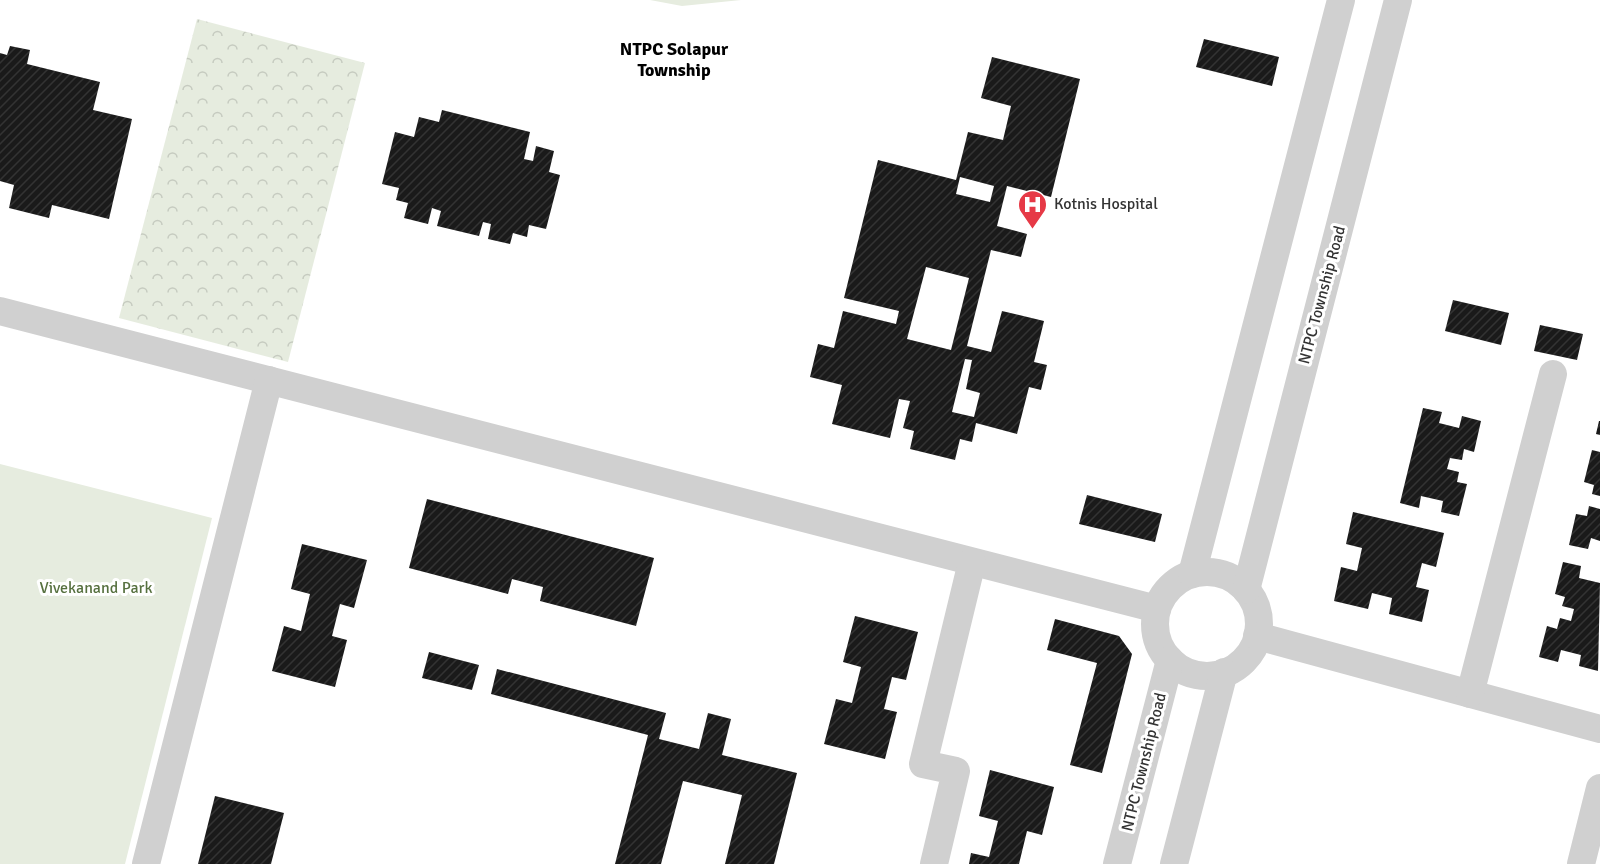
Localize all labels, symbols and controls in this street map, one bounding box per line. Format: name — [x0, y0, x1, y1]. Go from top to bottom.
district label: NTPC Solapur Township — [620, 38, 729, 81]
hospital icon: Kotnis Hospital — [1017, 188, 1049, 230]
place label: Kotnis Hospital — [1054, 194, 1158, 214]
street label: NTPC Township Road — [1294, 224, 1350, 366]
park label: Vivekanand Park — [40, 578, 152, 598]
street label: NTPC Township Road — [1117, 691, 1171, 833]

